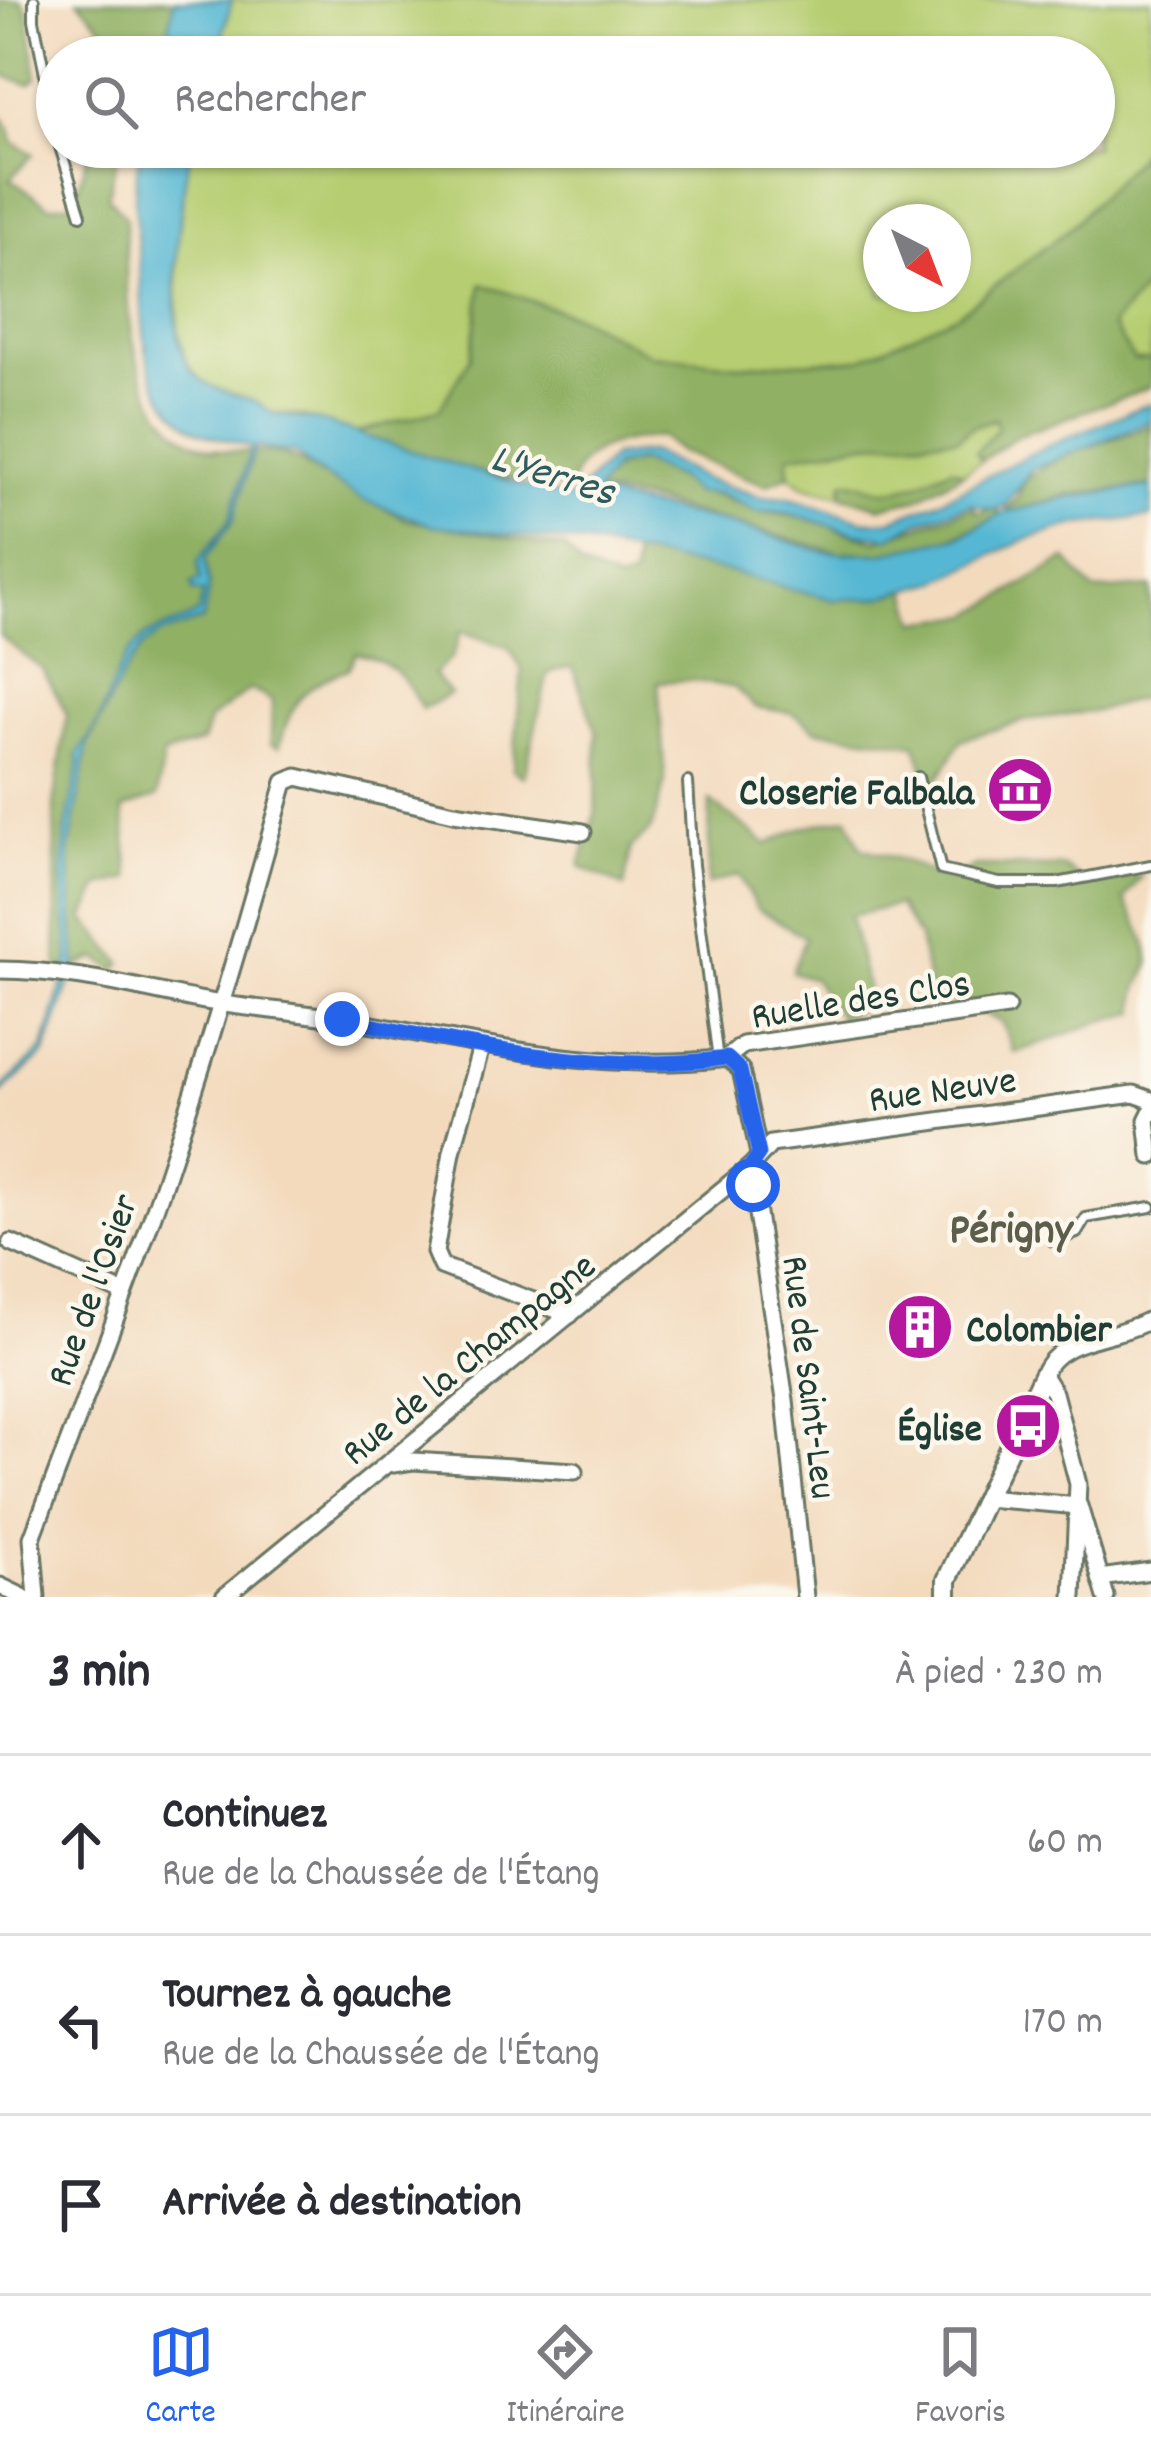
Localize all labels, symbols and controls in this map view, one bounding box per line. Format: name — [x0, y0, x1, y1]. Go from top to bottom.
search box — [36, 36, 1115, 168]
icon: search — [78, 69, 144, 135]
text: Rechercher — [174, 70, 366, 134]
north arrow — [863, 204, 971, 312]
water label: L'Yerres — [483, 431, 623, 526]
museum icon: Closerie Falbala — [985, 755, 1055, 825]
place label: Closerie Falbala — [739, 769, 976, 824]
street label: Ruelle des Clos — [748, 959, 974, 1048]
route end — [315, 992, 369, 1046]
street label: Rue Neuve — [866, 1056, 1020, 1131]
route start — [726, 1158, 780, 1212]
street label: Rue de l'Osier — [36, 1187, 156, 1395]
district label: Périgny — [949, 1201, 1075, 1265]
street label: Rue de la Champagne — [332, 1242, 610, 1482]
street label: Rue de Saint-Leu — [763, 1253, 848, 1503]
building icon: Colombier — [885, 1292, 955, 1362]
place label: Colombier — [966, 1306, 1112, 1361]
bus stop icon: Église — [993, 1391, 1063, 1461]
place label: Église — [897, 1405, 982, 1460]
text: 3 min — [48, 1639, 150, 1711]
text: À pied · 230 m — [895, 1648, 1103, 1703]
text: Continuez — [162, 1785, 327, 1849]
icon: ahead — [48, 1812, 114, 1878]
text: 60 m — [1027, 1817, 1103, 1872]
text: Rue de la Chaussée de l'Étang — [162, 1849, 600, 1904]
text: Tournez à gauche — [162, 1965, 452, 2029]
icon: left — [48, 1992, 114, 2058]
text: 170 m — [1023, 1997, 1103, 2052]
text: Rue de la Chaussée de l'Étang — [162, 2029, 600, 2084]
icon: arrive — [48, 2172, 114, 2238]
text: Arrivée à destination — [162, 2173, 521, 2237]
tab: Carte — [145, 2319, 216, 2438]
tab: Itinéraire — [506, 2319, 625, 2438]
tab: Favoris — [915, 2319, 1006, 2438]

